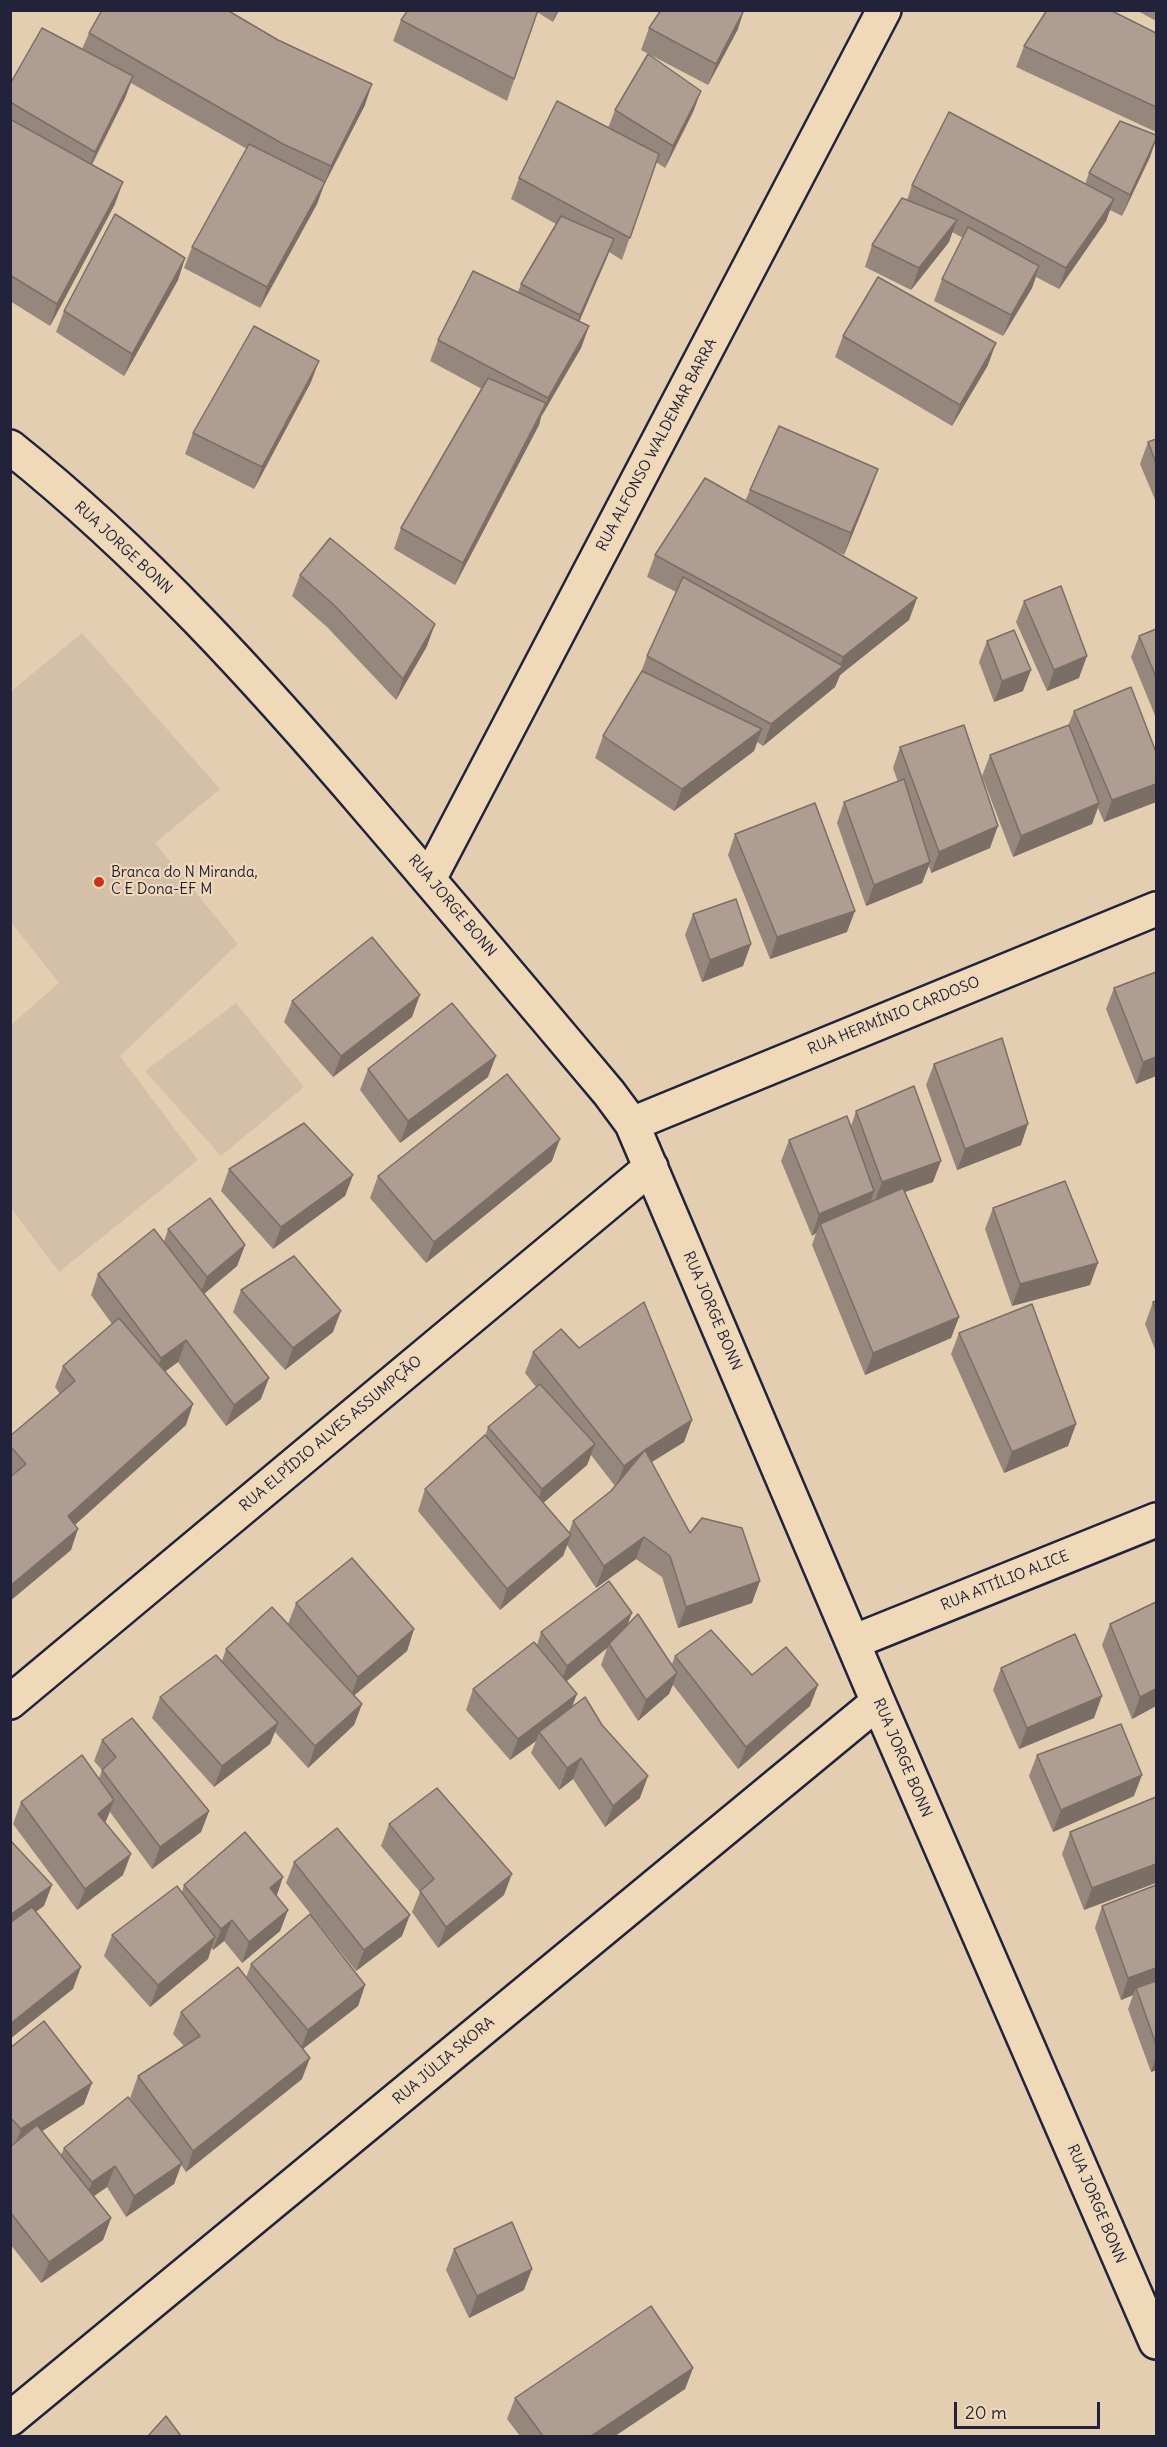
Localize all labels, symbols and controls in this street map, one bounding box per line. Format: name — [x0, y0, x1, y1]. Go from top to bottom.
street label: RUA ALFONSO WALDEMAR BARRA — [593, 336, 721, 554]
street label: RUA JORGE BONN — [70, 498, 176, 598]
street label: RUA JORGE BONN — [404, 851, 500, 961]
place label: Branca do N Miranda, C E Dona-EF M — [111, 864, 258, 899]
marker: Branca do N Miranda, C E Dona-EF M — [92, 875, 106, 889]
street label: RUA HERMÍNIO CARDOSO — [805, 973, 983, 1059]
street label: RUA JORGE BONN — [679, 1249, 745, 1373]
street label: RUA ELPÍDIO ALVES ASSUMPÇÃO — [236, 1352, 426, 1516]
street label: RUA ATTÍLIO ALICE — [938, 1547, 1072, 1615]
street label: RUA JORGE BONN — [869, 1696, 935, 1820]
street label: RUA JÚLIA SKORA — [390, 2013, 498, 2109]
street label: RUA JORGE BONN — [1063, 2142, 1129, 2266]
scale bar — [957, 2390, 1102, 2428]
text: 20 m — [965, 2401, 1007, 2424]

